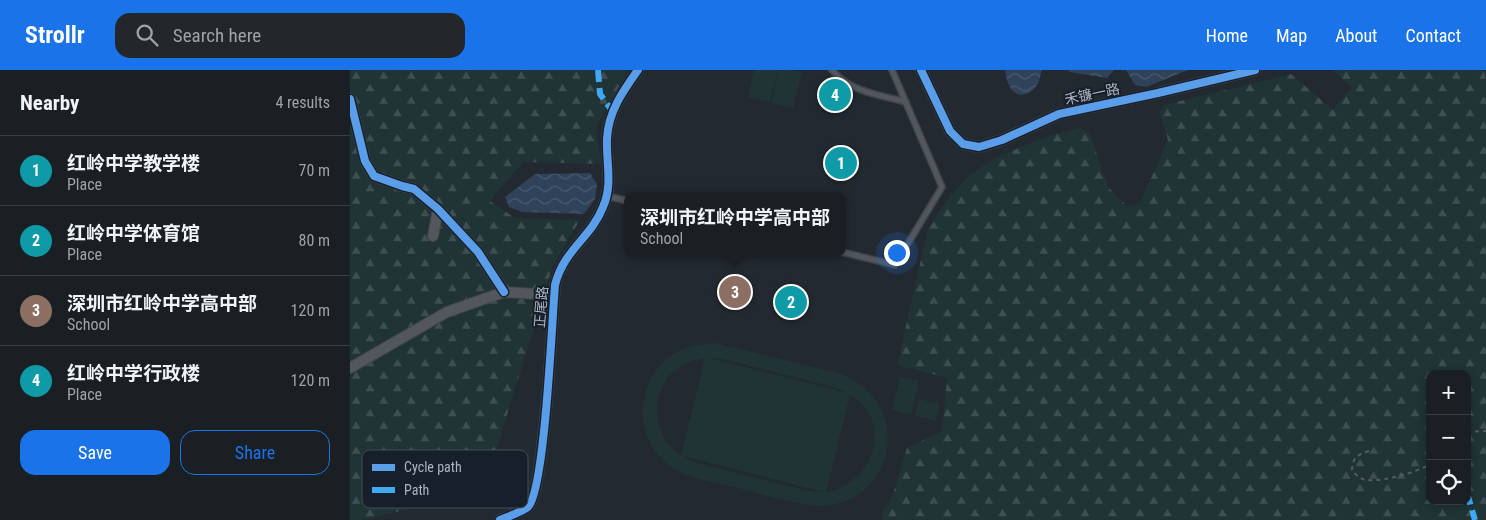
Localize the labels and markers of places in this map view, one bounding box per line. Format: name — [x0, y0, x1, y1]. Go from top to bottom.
pin: 4 — [819, 76, 851, 114]
pin: 1 — [825, 144, 857, 182]
pin: 3 — [719, 273, 751, 311]
pin: 2 — [775, 283, 807, 321]

